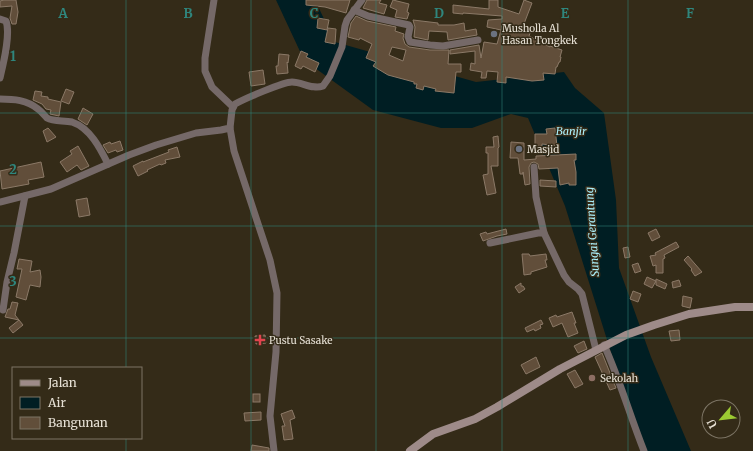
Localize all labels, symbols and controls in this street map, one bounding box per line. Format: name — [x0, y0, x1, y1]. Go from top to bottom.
text: A — [57, 5, 68, 22]
text: B — [183, 5, 193, 22]
text: C — [310, 5, 319, 22]
text: D — [434, 5, 444, 22]
text: E — [561, 5, 570, 22]
text: F — [686, 5, 694, 22]
place label: Musholla Al Hasan Tongkek — [502, 22, 578, 47]
marker: Musholla Al Hasan Tongkek — [489, 29, 499, 39]
text: 1 — [10, 48, 16, 65]
water label: Banjir — [556, 124, 587, 138]
place label: Masjid — [527, 143, 559, 156]
marker: Masjid — [514, 144, 524, 154]
text: 2 — [9, 161, 17, 178]
water label: Sungai Gerantung — [582, 187, 602, 277]
text: 3 — [9, 273, 17, 290]
marker: Pustu Sasake — [254, 334, 266, 346]
place label: Pustu Sasake — [269, 334, 332, 347]
legend — [12, 367, 142, 439]
place label: Sekolah — [600, 372, 639, 385]
marker: Sekolah — [587, 373, 597, 383]
text: Jalan — [47, 375, 77, 390]
text: Air — [47, 395, 66, 410]
north arrow — [701, 399, 741, 439]
text: Bangunan — [48, 415, 108, 430]
text: U — [704, 416, 720, 431]

